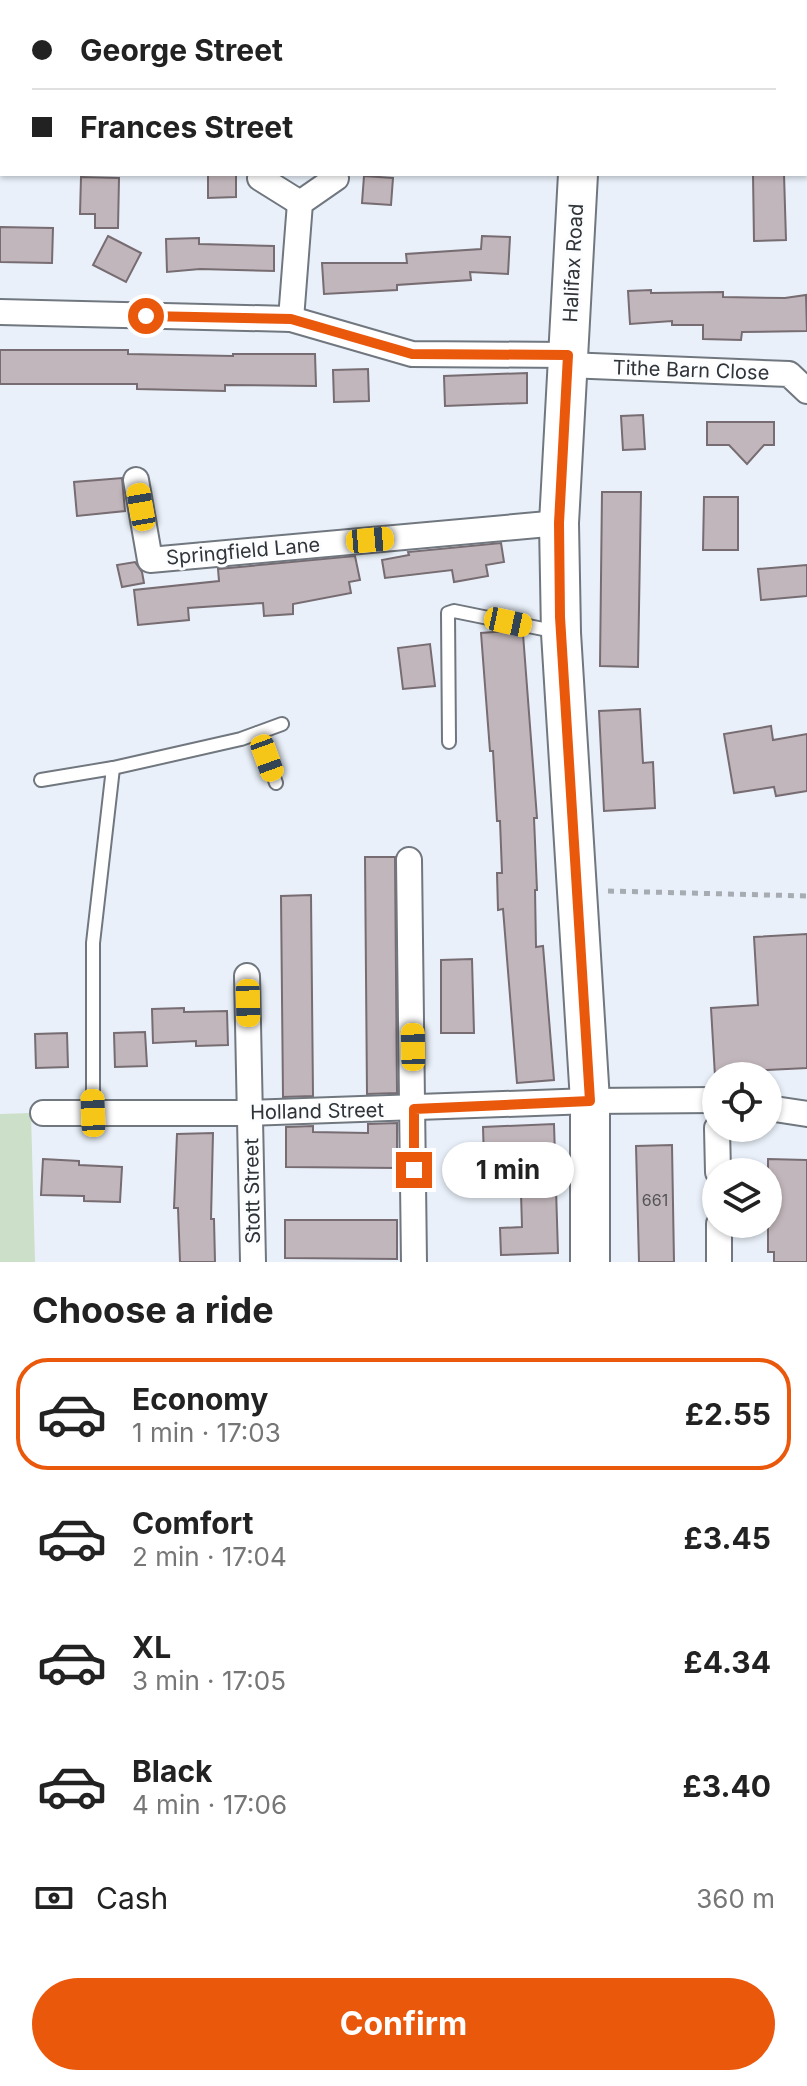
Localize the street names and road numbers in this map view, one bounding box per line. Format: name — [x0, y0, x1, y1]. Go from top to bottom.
street label: Halifax Road — [558, 203, 588, 323]
street label: Tithe Barn Close — [612, 355, 770, 385]
street label: Springfield Lane — [165, 532, 321, 570]
street label: Holland Street — [250, 1098, 385, 1124]
street label: Stott Street — [239, 1137, 265, 1244]

